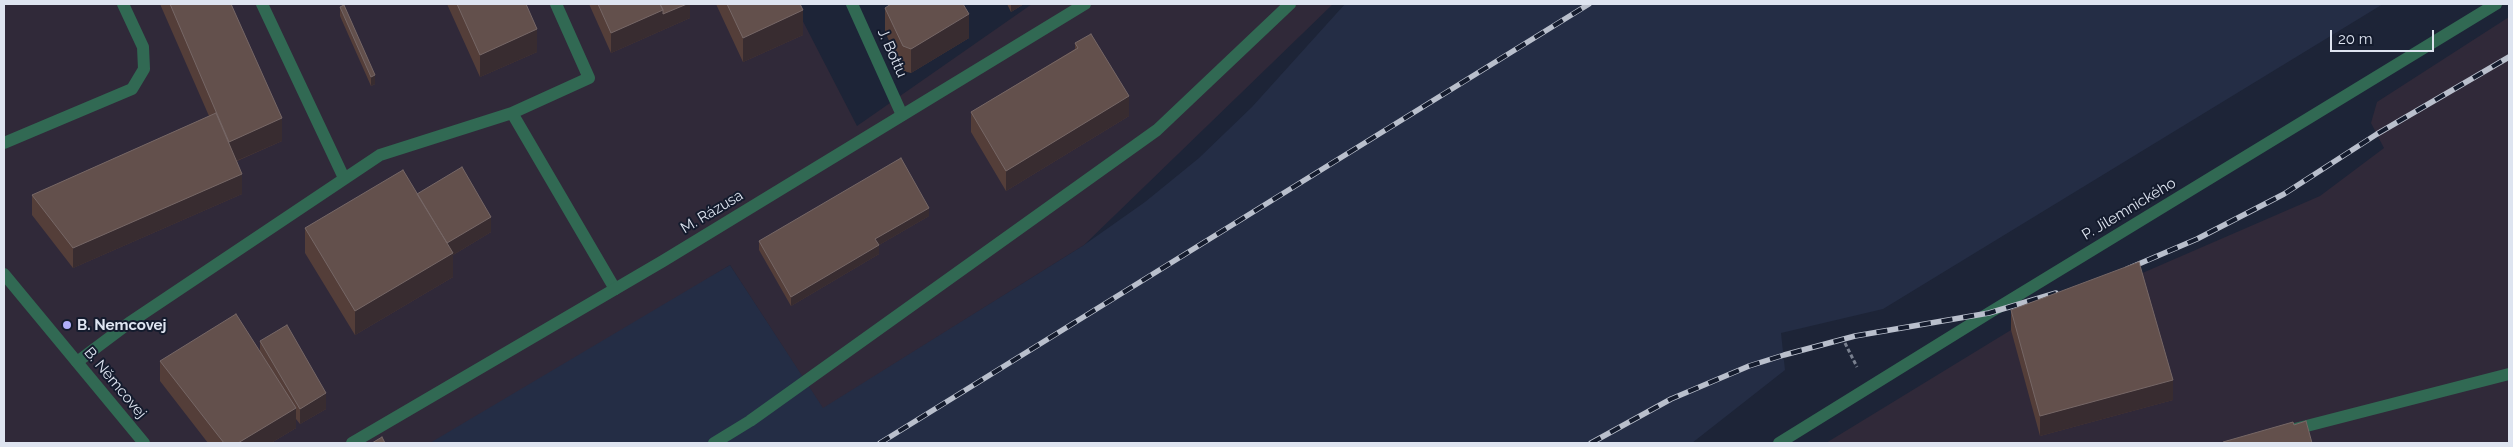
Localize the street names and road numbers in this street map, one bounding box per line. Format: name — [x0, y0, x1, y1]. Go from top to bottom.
street label: J. Bottu — [873, 26, 911, 80]
street label: P. Jilemnického — [2079, 174, 2179, 244]
street label: M. Rázusa — [678, 186, 746, 238]
street label: B. Němcovej — [80, 344, 150, 422]

